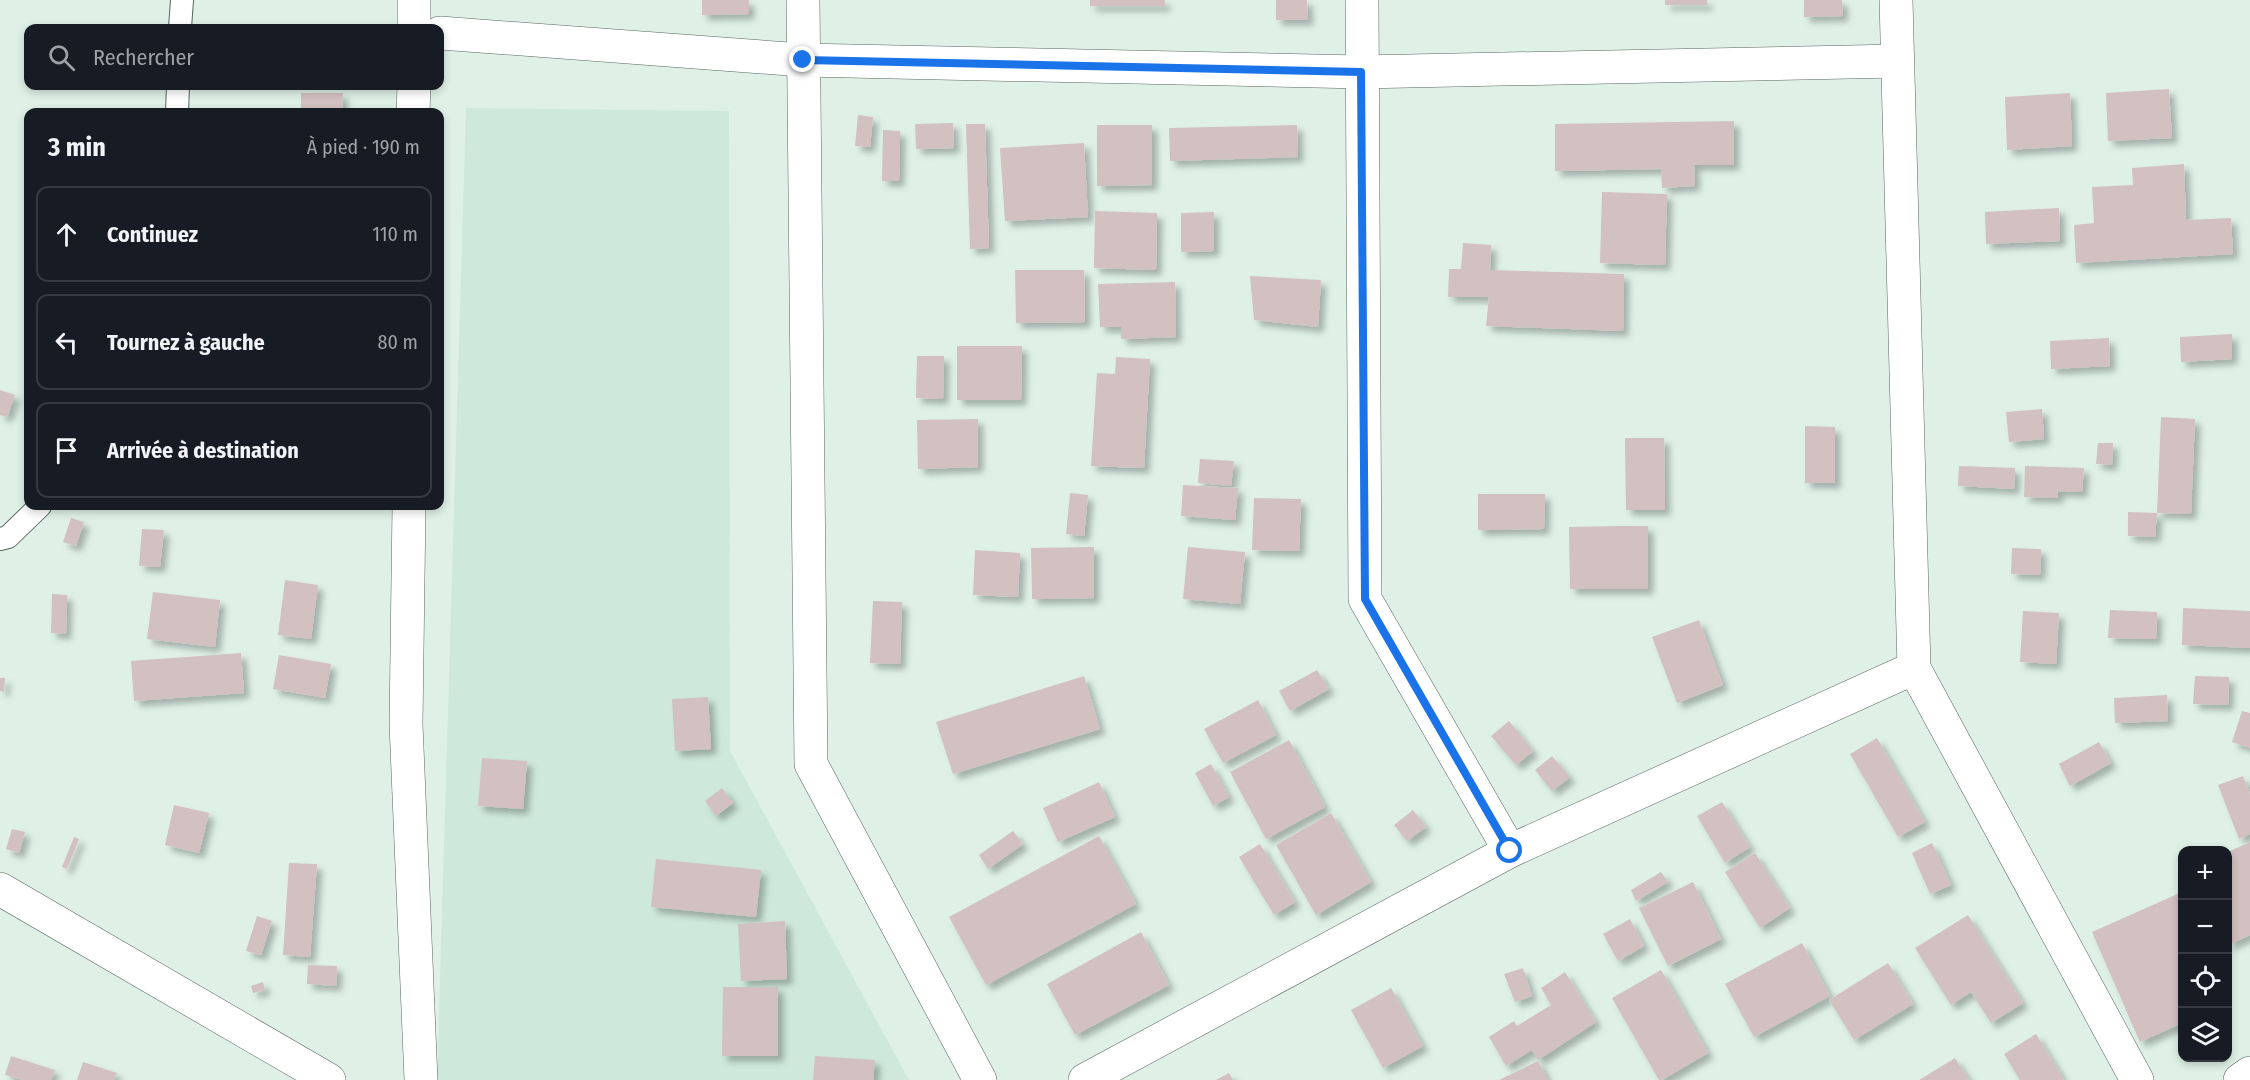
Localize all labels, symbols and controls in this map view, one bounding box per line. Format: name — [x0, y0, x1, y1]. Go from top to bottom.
search box — [24, 24, 444, 90]
icon: search — [45, 41, 78, 74]
text: Rechercher — [93, 44, 194, 71]
route end — [789, 46, 815, 72]
text: 3 min — [48, 132, 106, 163]
text: À pied · 190 m — [307, 135, 420, 159]
icon: ahead — [50, 218, 83, 251]
text: Continuez — [107, 221, 198, 248]
text: 110 m — [372, 222, 418, 246]
icon: left — [50, 326, 83, 359]
text: Tournez à gauche — [107, 329, 265, 356]
text: 80 m — [378, 330, 418, 354]
icon: arrive — [50, 434, 83, 467]
text: Arrivée à destination — [107, 437, 299, 464]
route start — [1496, 837, 1522, 863]
map controls — [2178, 846, 2232, 1062]
button: + — [2178, 846, 2232, 900]
button: − — [2178, 900, 2232, 954]
button: locate — [2178, 954, 2232, 1008]
button: layers — [2178, 1008, 2232, 1062]

